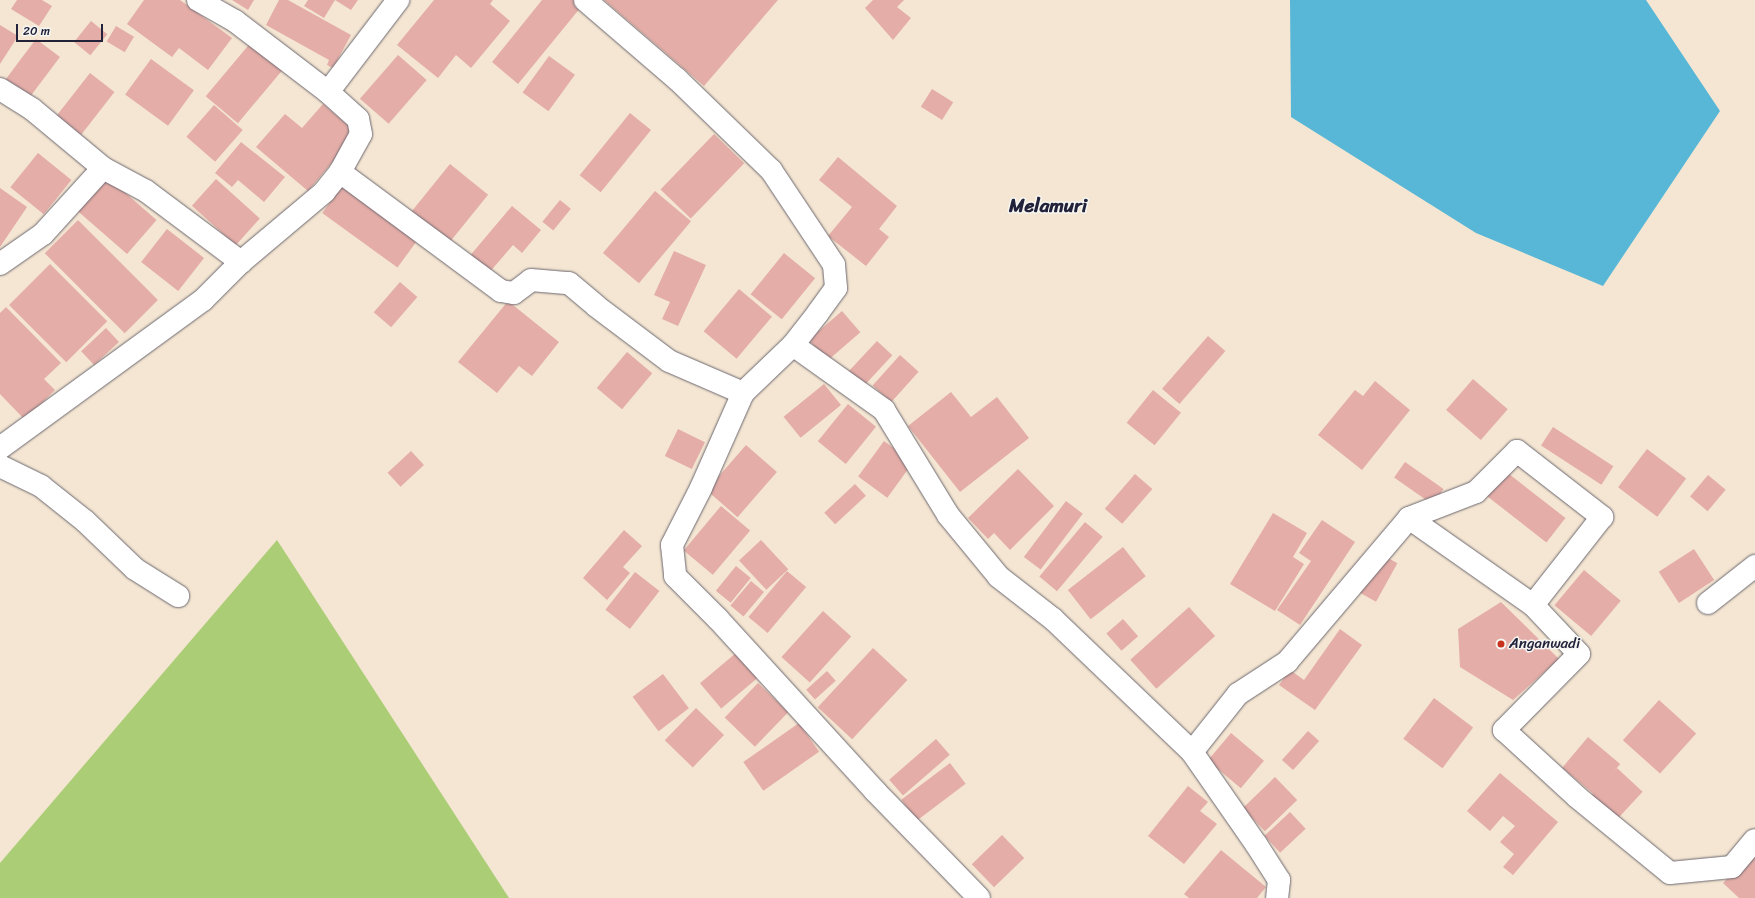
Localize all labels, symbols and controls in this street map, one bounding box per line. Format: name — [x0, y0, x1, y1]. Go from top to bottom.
scale bar — [18, 16, 105, 42]
text: 20 m — [23, 20, 50, 42]
district label: Melamuri — [1009, 195, 1087, 217]
place label: Anganwadi — [1509, 635, 1580, 653]
marker: Anganwadi — [1496, 639, 1506, 649]

